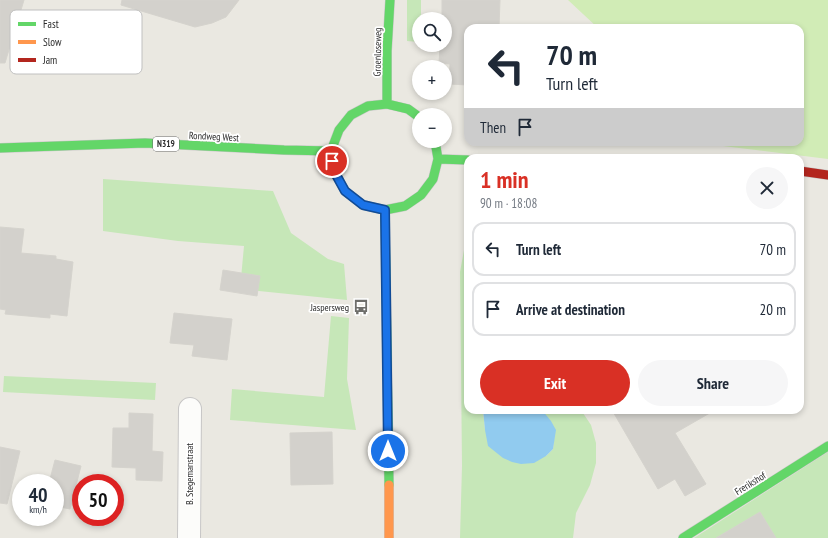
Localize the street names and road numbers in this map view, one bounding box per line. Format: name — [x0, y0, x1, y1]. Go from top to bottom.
street label: Groenloseweg — [371, 28, 384, 77]
street label: Rondweg West — [189, 129, 240, 144]
road number: N319 — [153, 137, 179, 151]
street label: B. Stegemanstraat — [183, 443, 196, 505]
street label: Frerikshof — [732, 469, 769, 498]

